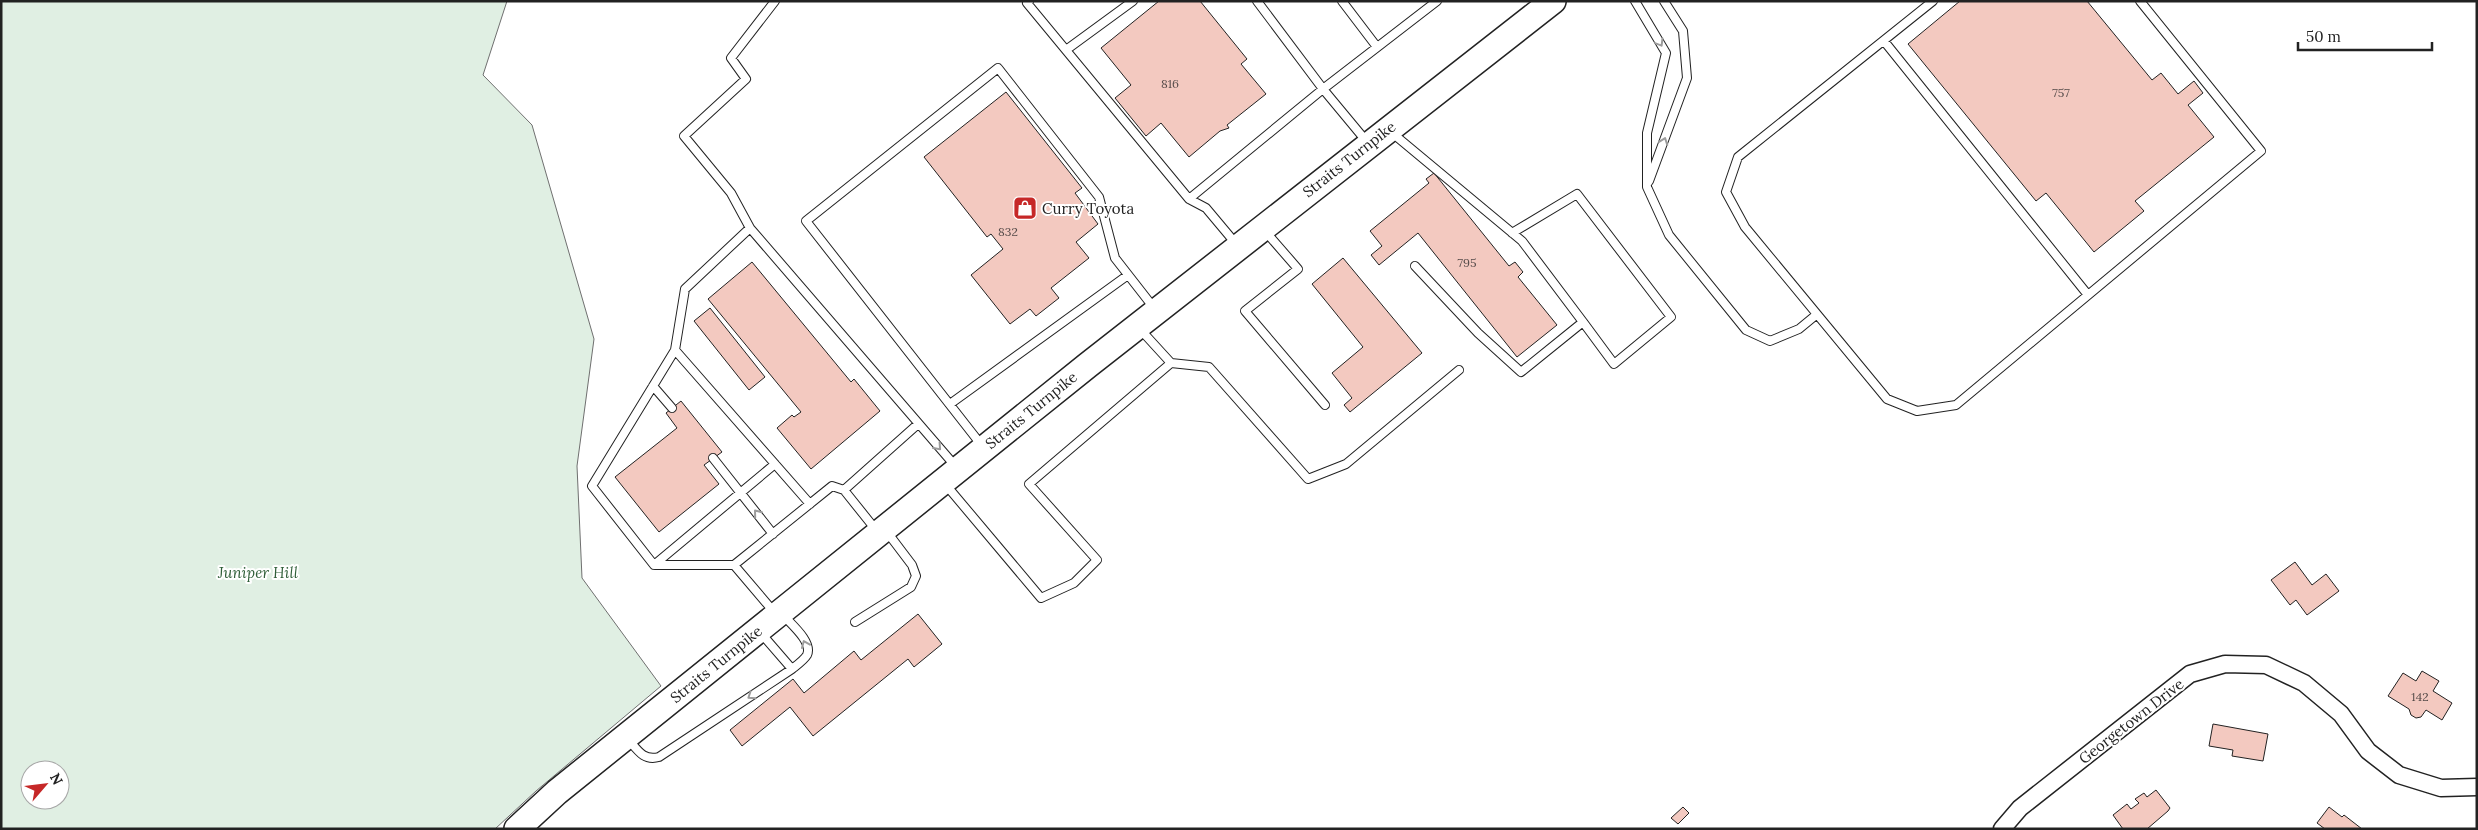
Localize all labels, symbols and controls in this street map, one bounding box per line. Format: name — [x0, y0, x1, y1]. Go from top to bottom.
scale bar — [2298, 20, 2432, 52]
text: 50 m — [2306, 27, 2341, 46]
one-way arrow — [1654, 38, 1664, 47]
house number: 816 — [1161, 76, 1179, 91]
house number: 757 — [2052, 85, 2070, 100]
street label: Straits Turnpike — [1299, 117, 1399, 201]
one-way arrow — [1658, 138, 1668, 146]
shop icon: Curry Toyota — [1012, 195, 1038, 221]
place label: Curry Toyota — [1042, 199, 1134, 218]
house number: 832 — [998, 224, 1018, 239]
house number: 795 — [1457, 255, 1477, 270]
street label: Straits Turnpike — [981, 367, 1081, 453]
one-way arrow — [933, 441, 942, 450]
one-way arrow — [755, 510, 763, 519]
park label: Juniper Hill — [217, 563, 299, 582]
street label: Straits Turnpike — [666, 621, 766, 707]
one-way arrow — [800, 640, 811, 649]
street label: Georgetown Drive — [2075, 674, 2187, 768]
one-way arrow — [748, 689, 757, 699]
house number: 142 — [2411, 689, 2429, 704]
north arrow — [20, 760, 70, 810]
text: N — [46, 770, 67, 788]

